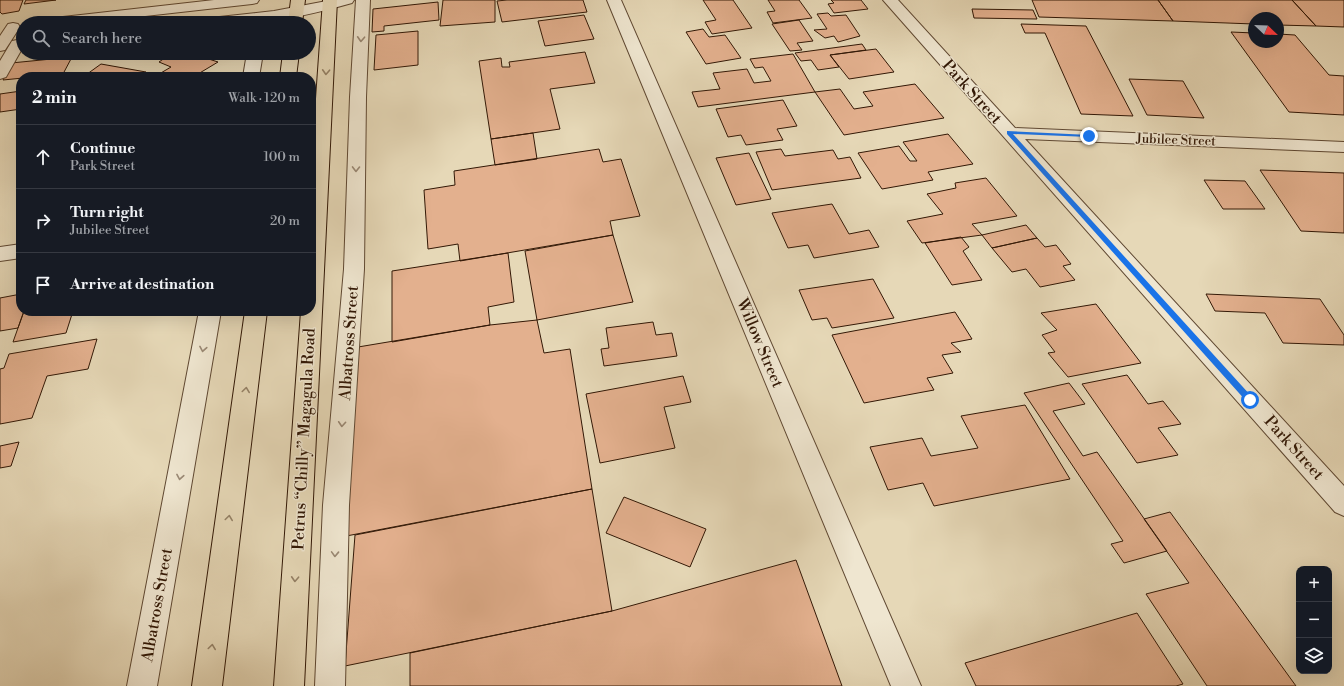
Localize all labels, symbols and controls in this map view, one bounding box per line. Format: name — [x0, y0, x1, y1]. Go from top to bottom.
north arrow — [1248, 12, 1284, 48]
search box — [16, 16, 316, 60]
icon: search — [30, 27, 52, 49]
text: Search here — [62, 29, 142, 48]
one-way arrow — [356, 36, 365, 42]
street label: Park Street — [938, 56, 1006, 129]
one-way arrow — [321, 69, 330, 75]
text: 2 min — [32, 87, 77, 109]
text: Walk · 120 m — [228, 90, 300, 106]
route end — [1080, 127, 1098, 145]
street label: Jubilee Street — [1135, 131, 1216, 149]
text: Continue — [70, 139, 135, 158]
icon: ahead — [32, 146, 54, 168]
text: 100 m — [264, 149, 300, 165]
text: Park Street — [70, 158, 135, 174]
one-way arrow — [352, 166, 360, 172]
text: Turn right — [70, 203, 144, 222]
icon: right — [32, 210, 54, 232]
text: 20 m — [270, 213, 300, 229]
text: Jubilee Street — [70, 222, 150, 238]
icon: arrive — [32, 274, 54, 296]
text: Arrive at destination — [70, 275, 214, 294]
street label: Albatross Street — [335, 285, 363, 402]
street label: Willow Street — [732, 294, 788, 391]
street label: Petrus “Chilly” Magagula Road — [288, 328, 320, 550]
one-way arrow — [199, 346, 207, 352]
one-way arrow — [241, 387, 250, 393]
route start — [1241, 391, 1259, 409]
street label: Park Street — [1260, 412, 1328, 485]
one-way arrow — [338, 421, 347, 427]
one-way arrow — [176, 474, 185, 480]
one-way arrow — [224, 515, 233, 522]
street label: Albatross Street — [137, 546, 177, 664]
one-way arrow — [330, 551, 339, 557]
map controls — [1296, 566, 1332, 674]
button: + — [1296, 566, 1332, 602]
one-way arrow — [291, 576, 300, 582]
button: − — [1296, 602, 1332, 638]
button: layers — [1296, 638, 1332, 674]
one-way arrow — [207, 644, 216, 650]

